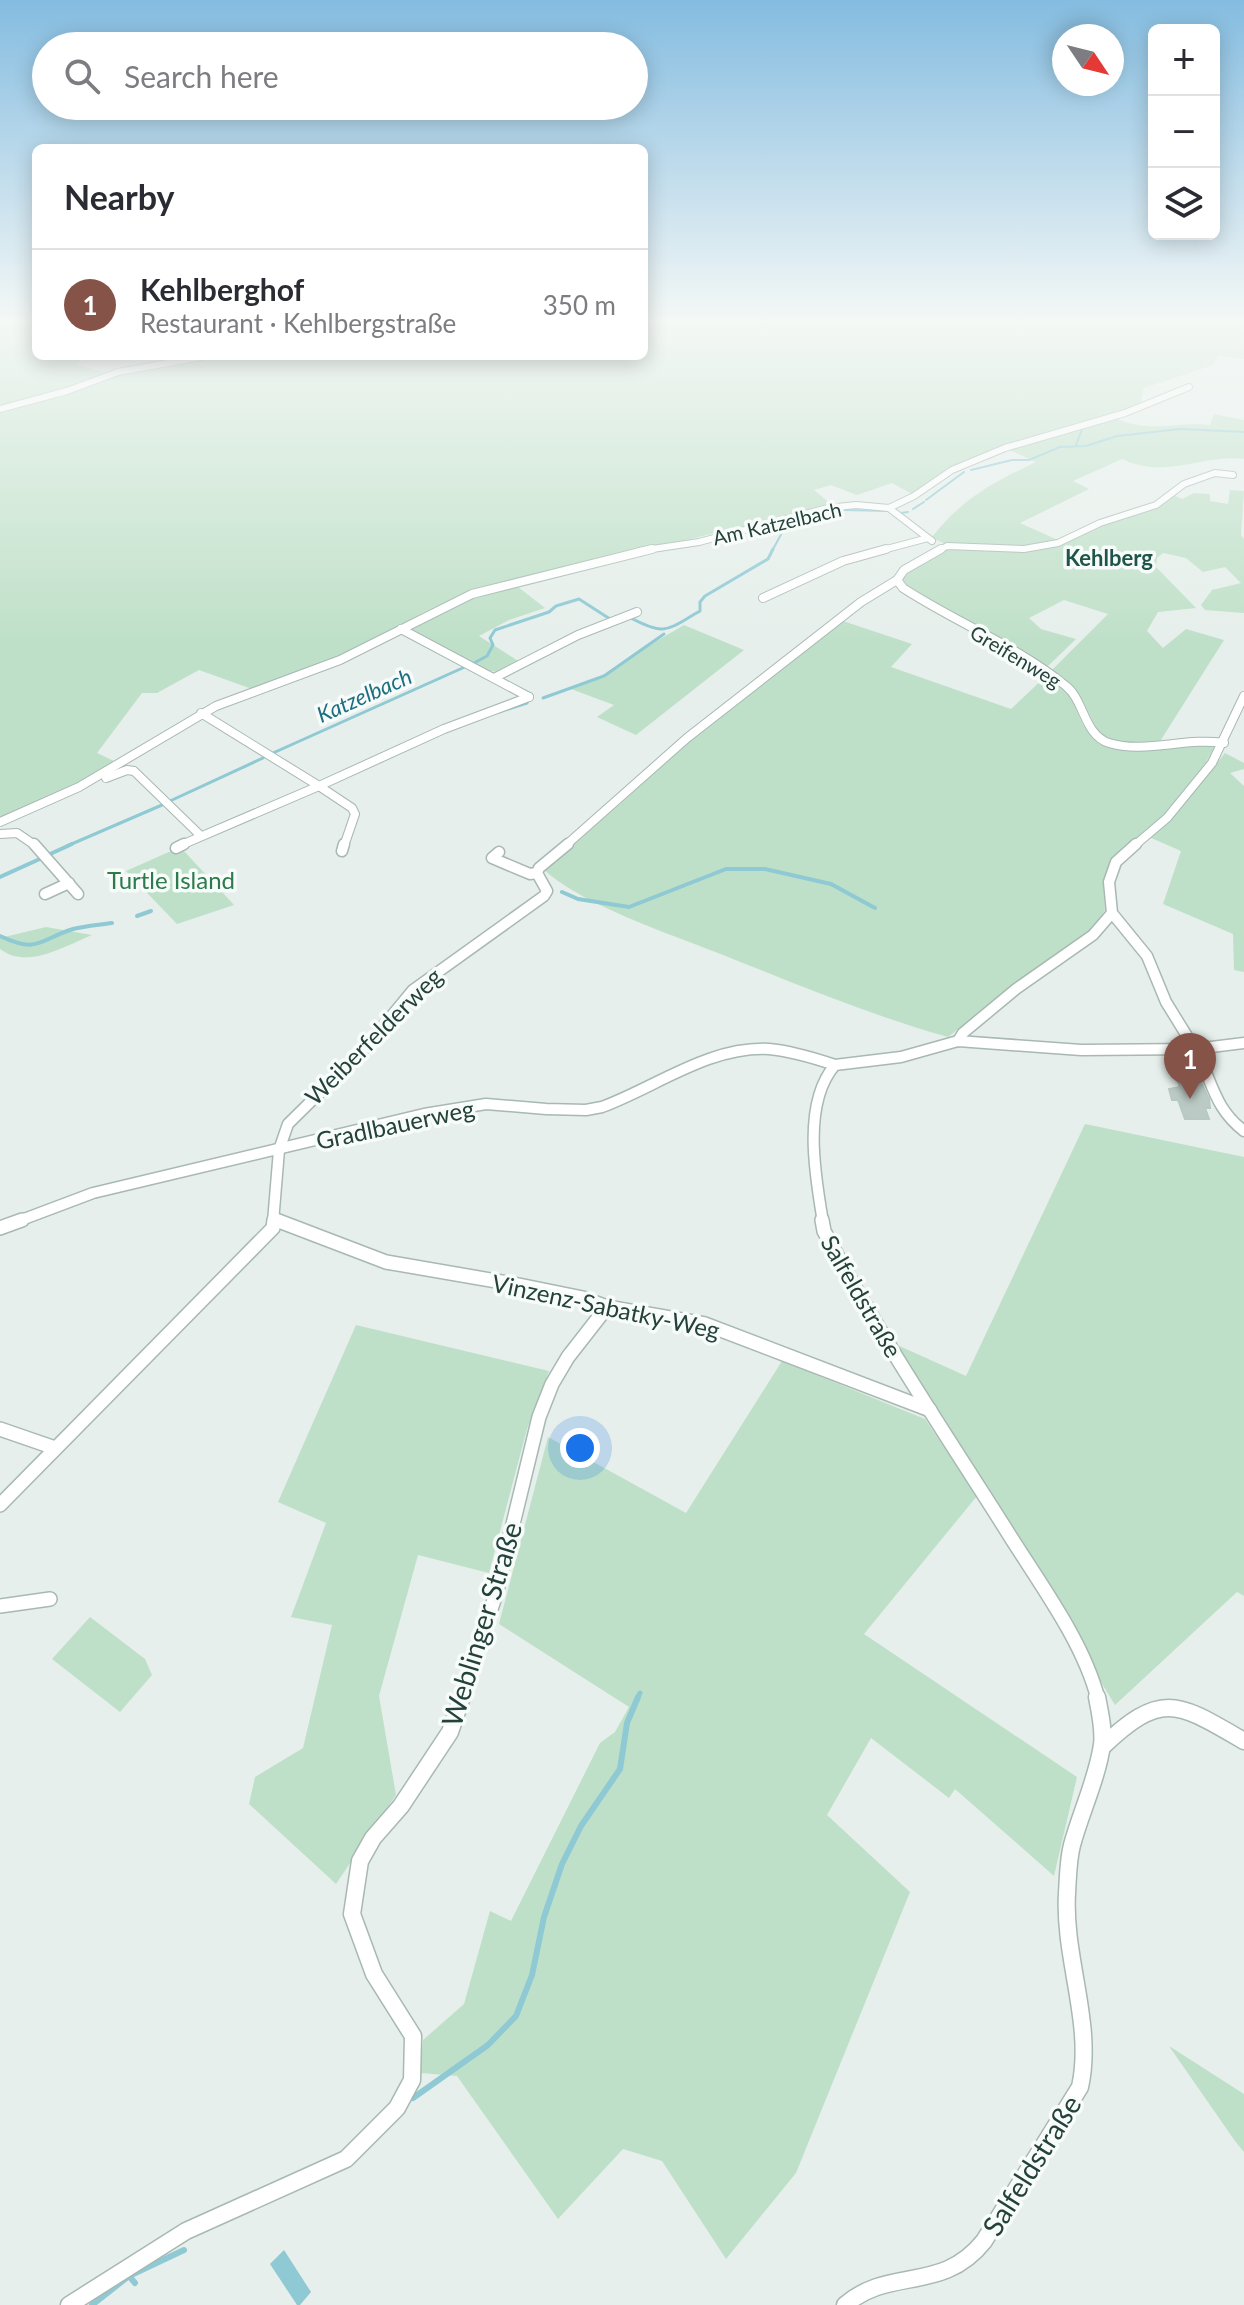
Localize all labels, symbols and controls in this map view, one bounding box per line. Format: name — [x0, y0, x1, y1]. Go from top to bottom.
north arrow — [1052, 24, 1124, 96]
map controls — [1148, 24, 1220, 240]
button: + — [1148, 24, 1220, 96]
search box — [32, 32, 648, 120]
icon: search — [60, 54, 104, 98]
text: Search here — [124, 58, 279, 94]
button: − — [1148, 96, 1220, 168]
button: layers — [1148, 168, 1220, 240]
text: Nearby — [64, 176, 175, 217]
text: Kehlberghof — [140, 271, 304, 307]
text: 1 — [82, 289, 98, 321]
text: 350 m — [543, 289, 616, 321]
text: Restaurant · Kehlbergstraße — [140, 307, 456, 339]
street label: Am Katzelbach — [710, 497, 844, 549]
district label: Kehlberg — [1065, 544, 1153, 571]
street label: Greifenweg — [966, 620, 1066, 692]
water label: Katzelbach — [312, 662, 416, 728]
park label: Turtle Island — [107, 865, 235, 894]
street label: Weiberfelderweg — [298, 961, 448, 1111]
pin: 1 — [1164, 1033, 1216, 1099]
street label: Gradlbauerweg — [313, 1093, 477, 1155]
street label: Salfeldstraße — [815, 1230, 909, 1362]
street label: Vinzenz-Sabatky-Weg — [490, 1268, 722, 1344]
your location — [560, 1428, 600, 1468]
street label: Weblinger Straße — [434, 1518, 528, 1730]
street label: Salfeldstraße — [974, 2089, 1088, 2241]

